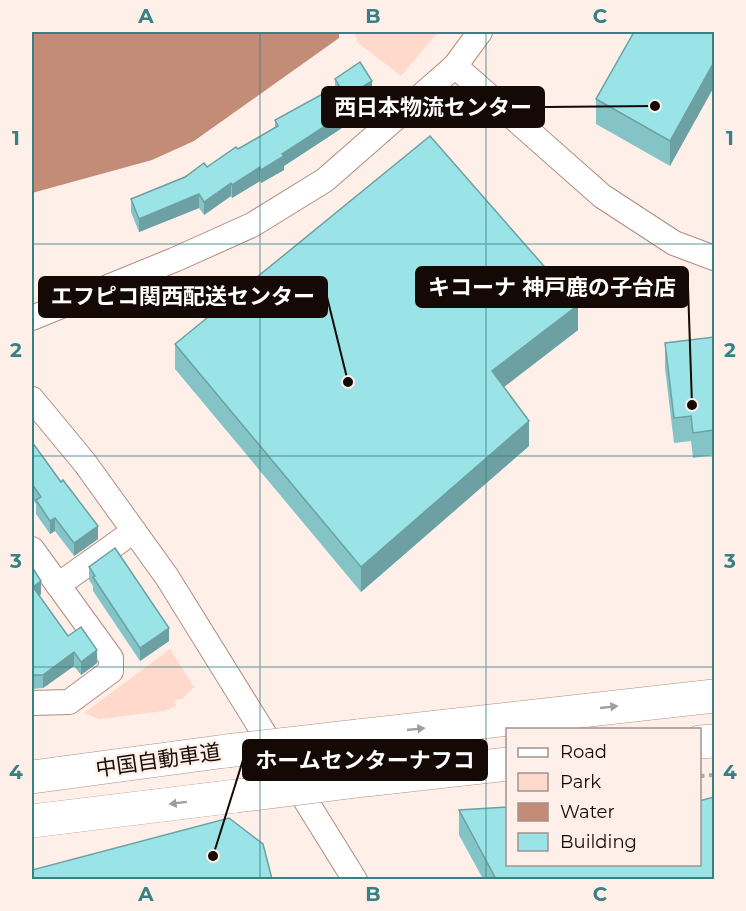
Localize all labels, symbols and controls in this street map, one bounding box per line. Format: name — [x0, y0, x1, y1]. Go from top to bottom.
text: A — [137, 4, 154, 28]
text: B — [365, 4, 381, 28]
text: C — [593, 4, 608, 28]
callout: 西日本物流センター — [322, 87, 544, 127]
text: 西日本物流センター — [334, 94, 532, 121]
text: 1 — [12, 126, 20, 150]
text: 1 — [726, 126, 734, 150]
callout: キコーナ 神戸鹿の子台店 — [416, 267, 688, 307]
text: キコーナ 神戸鹿の子台店 — [428, 274, 676, 301]
callout: エフピコ関西配送センター — [39, 277, 327, 317]
text: エフピコ関西配送センター — [51, 283, 315, 310]
text: 2 — [10, 338, 22, 362]
text: 2 — [724, 338, 736, 362]
text: 3 — [9, 549, 22, 573]
text: 3 — [723, 549, 736, 573]
one-way arrow — [600, 703, 619, 712]
one-way arrow — [406, 724, 425, 734]
legend — [506, 728, 701, 866]
street label: 中国自動車道 — [94, 739, 222, 781]
callout: ホームセンターナフコ — [243, 740, 487, 780]
text: Road — [560, 741, 607, 763]
text: ホームセンターナフコ — [255, 747, 475, 774]
text: 4 — [9, 760, 23, 784]
text: 4 — [723, 760, 737, 784]
text: Park — [560, 771, 601, 793]
one-way arrow — [168, 798, 187, 808]
text: Water — [560, 801, 615, 823]
text: Building — [560, 831, 637, 853]
text: A — [137, 882, 154, 906]
text: B — [365, 882, 381, 906]
text: C — [593, 882, 608, 906]

